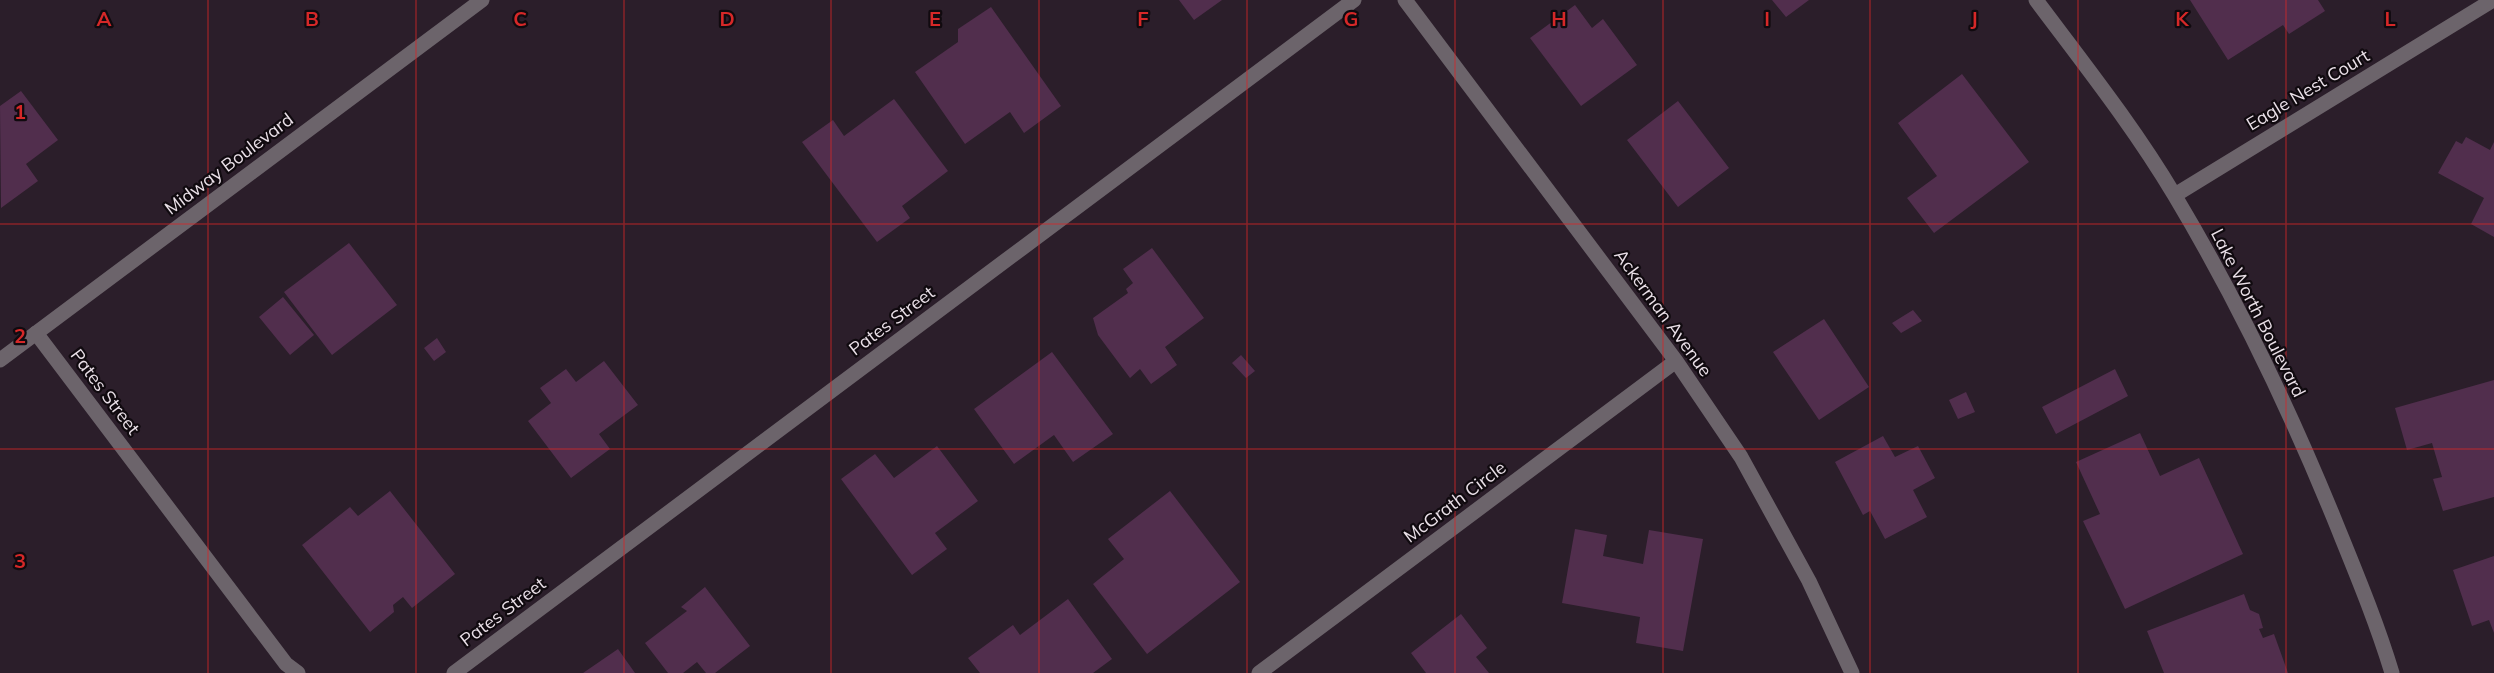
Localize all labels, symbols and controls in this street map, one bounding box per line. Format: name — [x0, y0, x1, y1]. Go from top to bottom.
text: A — [97, 6, 112, 31]
text: B — [305, 6, 319, 31]
text: C — [513, 6, 527, 31]
text: D — [719, 6, 735, 31]
text: E — [929, 6, 941, 31]
text: F — [1137, 6, 1149, 31]
text: G — [1344, 6, 1358, 31]
text: H — [1551, 6, 1567, 31]
text: I — [1764, 6, 1770, 31]
text: J — [1970, 6, 1978, 31]
text: K — [2175, 6, 2189, 31]
text: L — [2384, 6, 2396, 31]
street label: Eagle Nest Court — [2242, 44, 2373, 135]
text: 1 — [14, 99, 26, 124]
street label: Midway Boulevard — [160, 108, 298, 219]
street label: Lake Worth Boulevard — [2206, 225, 2311, 401]
street label: Ackerman Avenue — [1609, 244, 1717, 381]
street label: Pates Street — [844, 281, 939, 360]
text: 2 — [14, 323, 26, 348]
street label: Pates Street — [66, 344, 145, 439]
street label: McGrath Circle — [1399, 456, 1510, 548]
text: 3 — [14, 548, 26, 573]
street label: Pates Street — [455, 572, 550, 651]

